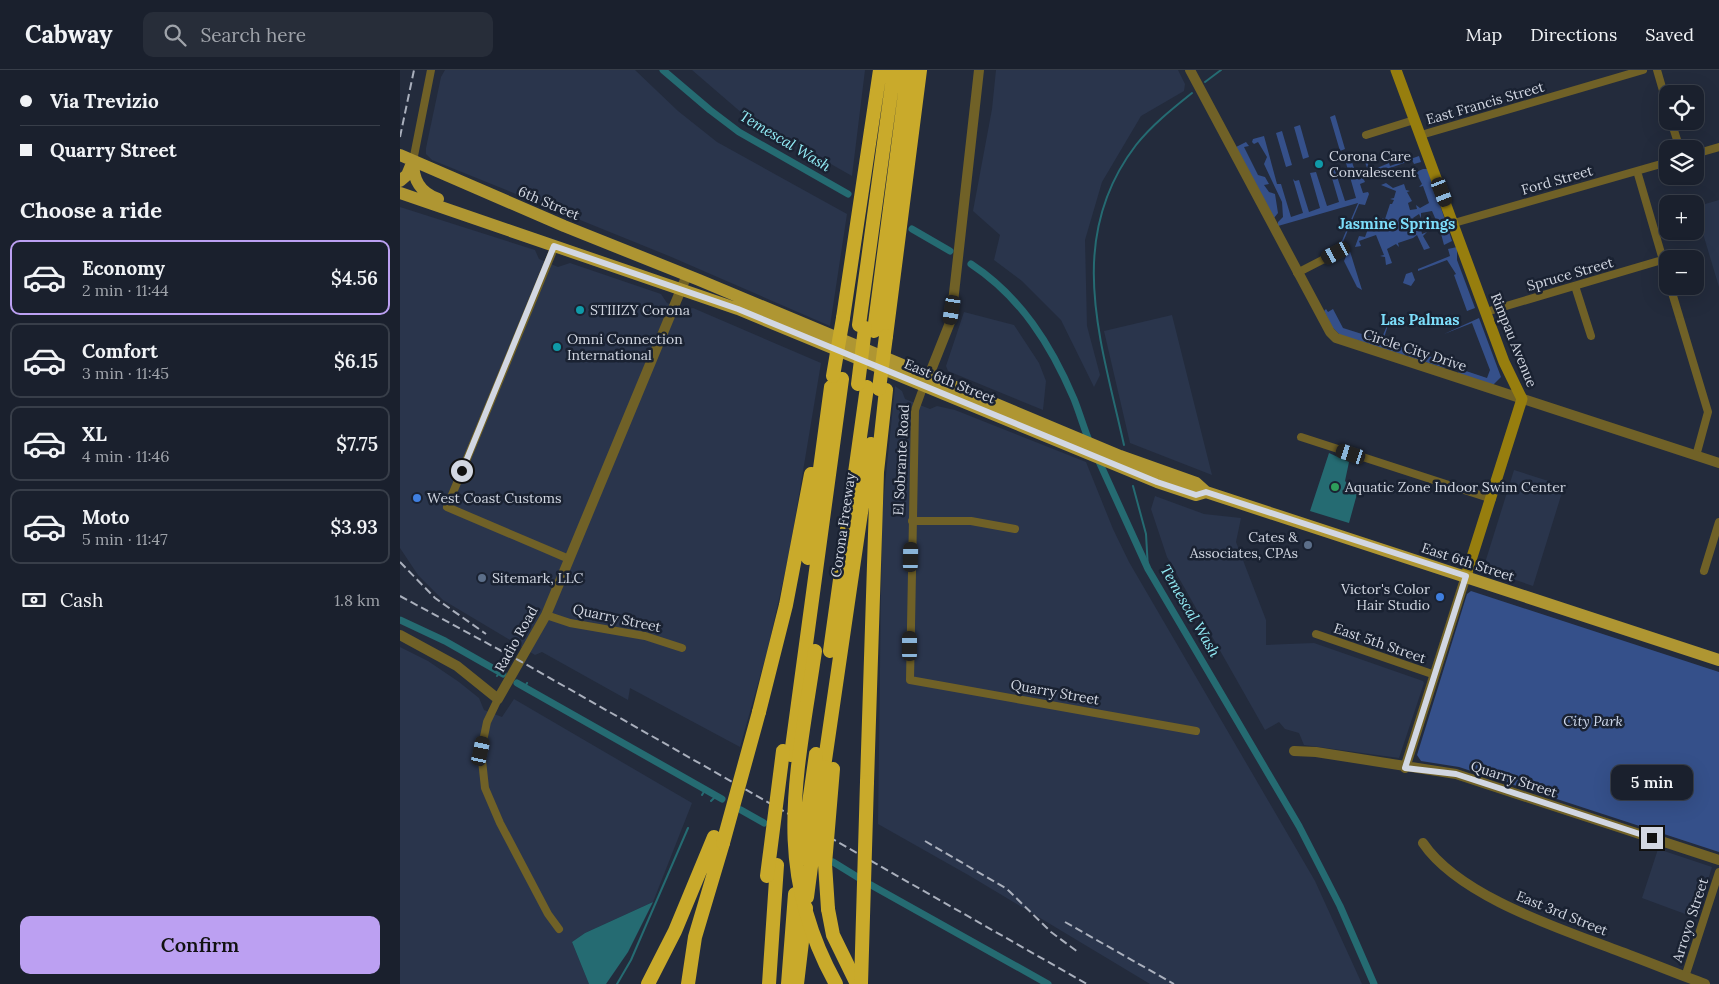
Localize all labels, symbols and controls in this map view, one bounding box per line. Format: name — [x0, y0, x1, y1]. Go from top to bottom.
search box — [143, 12, 493, 57]
text: Cabway — [25, 19, 113, 50]
icon: search — [161, 21, 189, 49]
text: Search here — [201, 23, 306, 47]
text: Map — [1466, 23, 1502, 46]
text: Directions — [1530, 23, 1617, 46]
text: Saved — [1645, 23, 1694, 46]
street label: East Francis Street — [1424, 77, 1547, 128]
map controls — [1659, 85, 1704, 295]
button: locate — [1659, 85, 1704, 130]
text: Via Trevizio — [50, 89, 159, 113]
water label: Temescal Wash — [736, 106, 835, 176]
text: Quarry Street — [50, 138, 177, 162]
button: layers — [1659, 140, 1704, 185]
place label: Corona Care Convalescent — [1329, 147, 1417, 181]
marker: Corona Care Convalescent — [1313, 158, 1325, 170]
street label: Ford Street — [1519, 161, 1595, 199]
car — [1429, 175, 1454, 209]
street label: 6th Street — [515, 182, 583, 224]
button: + — [1659, 195, 1704, 240]
text: Choose a ride — [20, 196, 162, 224]
district label: Jasmine Springs — [1339, 214, 1455, 233]
car — [1319, 239, 1352, 267]
button: − — [1659, 250, 1704, 295]
street label: Spruce Street — [1525, 253, 1616, 295]
icon: car — [22, 255, 67, 300]
text: Economy — [82, 256, 165, 280]
text: $4.56 — [331, 266, 378, 290]
text: 2 min · 11:44 — [82, 280, 169, 300]
street label: Rimpau Avenue — [1487, 290, 1541, 390]
car — [942, 294, 961, 326]
place label: STIIIZY Corona — [590, 301, 690, 319]
marker: STIIIZY Corona — [574, 304, 586, 316]
district label: Las Palmas — [1380, 310, 1460, 329]
street label: Circle City Drive — [1361, 325, 1469, 375]
place label: Omni Connection International — [567, 330, 683, 364]
icon: car — [22, 338, 67, 383]
text: Comfort — [82, 339, 158, 363]
marker: Omni Connection International — [551, 341, 563, 353]
text: $6.15 — [334, 349, 378, 373]
street label: East 6th Street — [902, 355, 999, 408]
text: 3 min · 11:45 — [82, 363, 169, 383]
street label: El Sobrante Road — [889, 404, 913, 516]
icon: car — [22, 421, 67, 466]
text: XL — [82, 422, 107, 446]
text: $7.75 — [336, 432, 378, 456]
car — [1334, 442, 1367, 466]
text: 4 min · 11:46 — [82, 446, 169, 466]
route start — [451, 460, 473, 482]
street label: Corona Freeway — [827, 471, 859, 579]
place label: Aquatic Zone Indoor Swim Center — [1344, 478, 1566, 496]
marker: Aquatic Zone Indoor Swim Center — [1329, 481, 1341, 493]
place label: West Coast Customs — [427, 489, 562, 507]
marker: West Coast Customs — [411, 492, 423, 504]
icon: car — [22, 504, 67, 549]
text: Moto — [82, 505, 129, 529]
text: $3.93 — [330, 515, 378, 539]
place label: Cates & Associates, CPAs — [1189, 528, 1298, 562]
text: 5 min · 11:47 — [82, 529, 168, 549]
street label: East 6th Street — [1419, 538, 1517, 586]
marker: Cates & Associates, CPAs — [1302, 539, 1314, 551]
car — [903, 542, 918, 572]
water label: Temescal Wash — [1156, 561, 1225, 661]
place label: Sitemark, LLC — [492, 569, 583, 587]
marker: Sitemark, LLC — [476, 572, 488, 584]
place label: Victor's Color Hair Studio — [1340, 580, 1430, 614]
icon: cash — [20, 586, 48, 614]
text: Cash — [60, 588, 103, 612]
text: 1.8 km — [334, 590, 380, 610]
marker: Victor's Color Hair Studio — [1434, 591, 1446, 603]
street label: Quarry Street — [571, 600, 663, 636]
street label: Radio Road — [491, 603, 541, 675]
street label: East 5th Street — [1332, 619, 1429, 667]
car — [902, 631, 917, 661]
street label: Quarry Street — [1009, 675, 1101, 709]
park label: City Park — [1563, 712, 1623, 730]
car — [470, 735, 491, 767]
street label: Quarry Street — [1468, 757, 1560, 802]
callout: 5 min — [1611, 766, 1693, 800]
text: 5 min — [1631, 772, 1673, 792]
route end — [1641, 827, 1663, 849]
street label: Arroyo Street — [1668, 875, 1712, 965]
street label: East 3rd Street — [1514, 886, 1611, 940]
button: Confirm — [20, 916, 380, 974]

